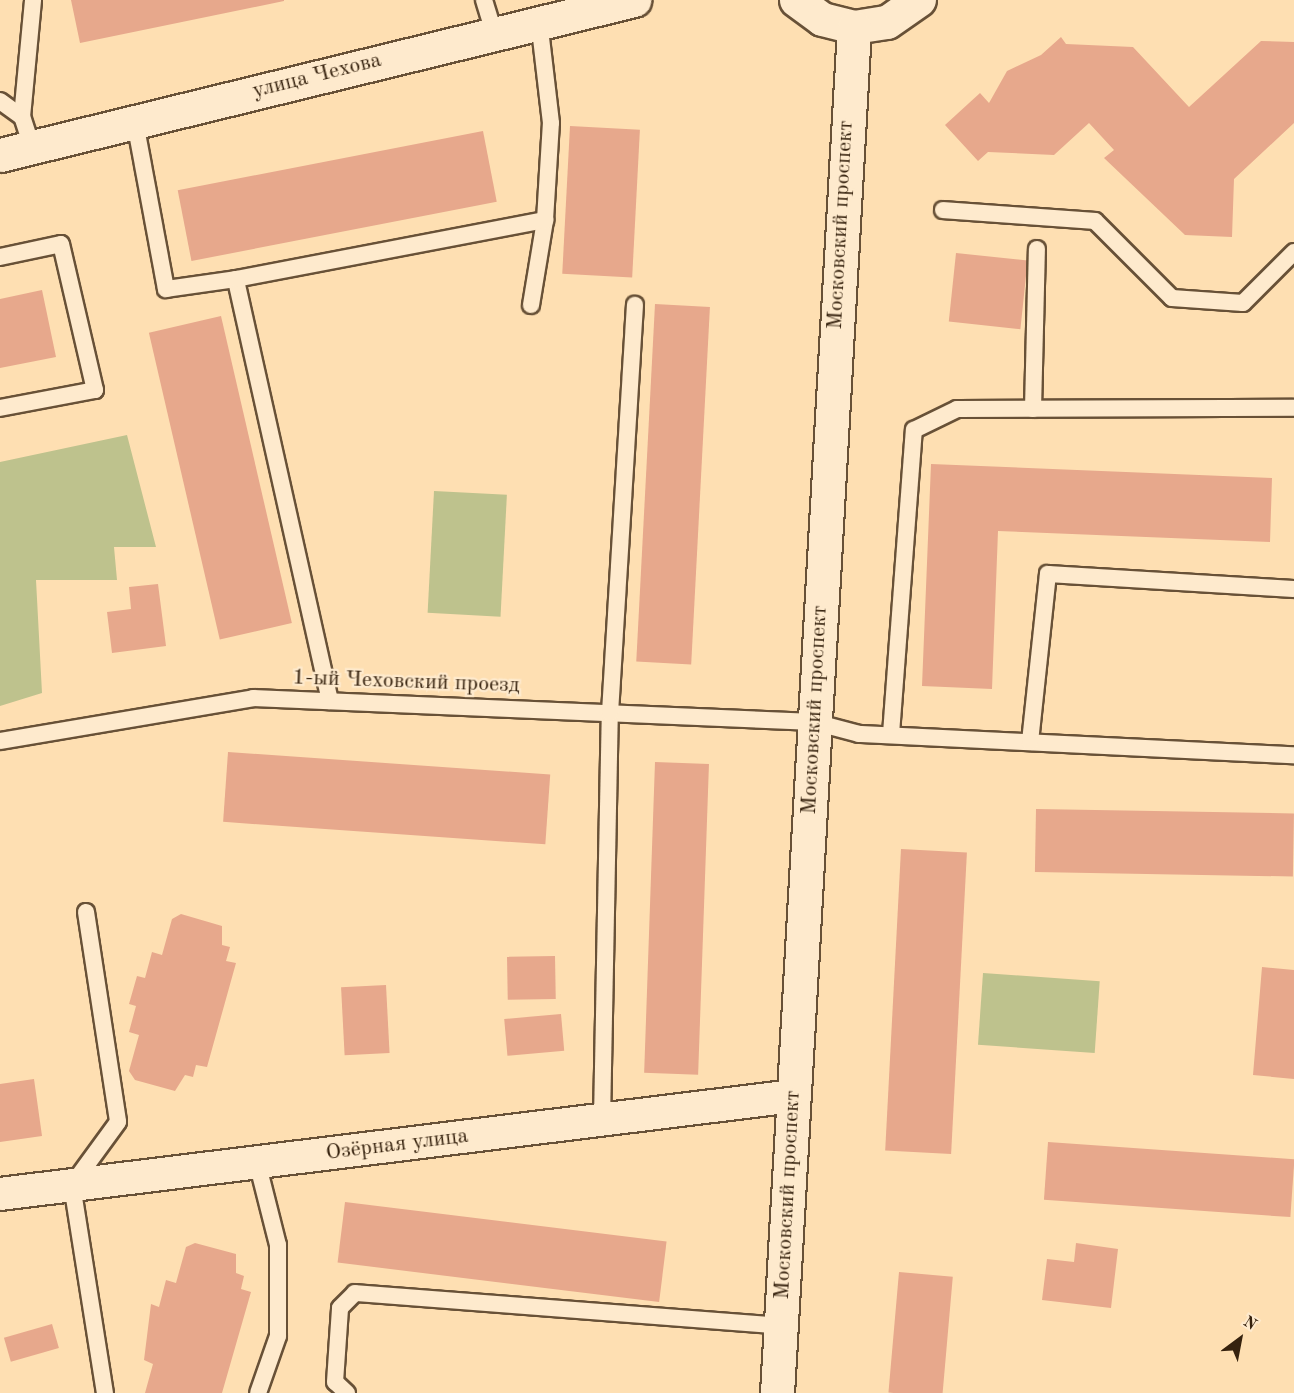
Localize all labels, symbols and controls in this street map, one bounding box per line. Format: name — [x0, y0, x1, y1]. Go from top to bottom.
street label: улица Чехова — [250, 47, 384, 105]
street label: Московский проспект — [822, 120, 860, 330]
street label: Московский проспект — [796, 605, 834, 815]
street label: 1-ый Чеховский проезд — [292, 665, 520, 699]
street label: Московский проспект — [769, 1090, 807, 1300]
street label: Озёрная улица — [324, 1123, 470, 1167]
north arrow — [1210, 1309, 1270, 1369]
text: N — [1240, 1314, 1259, 1334]

